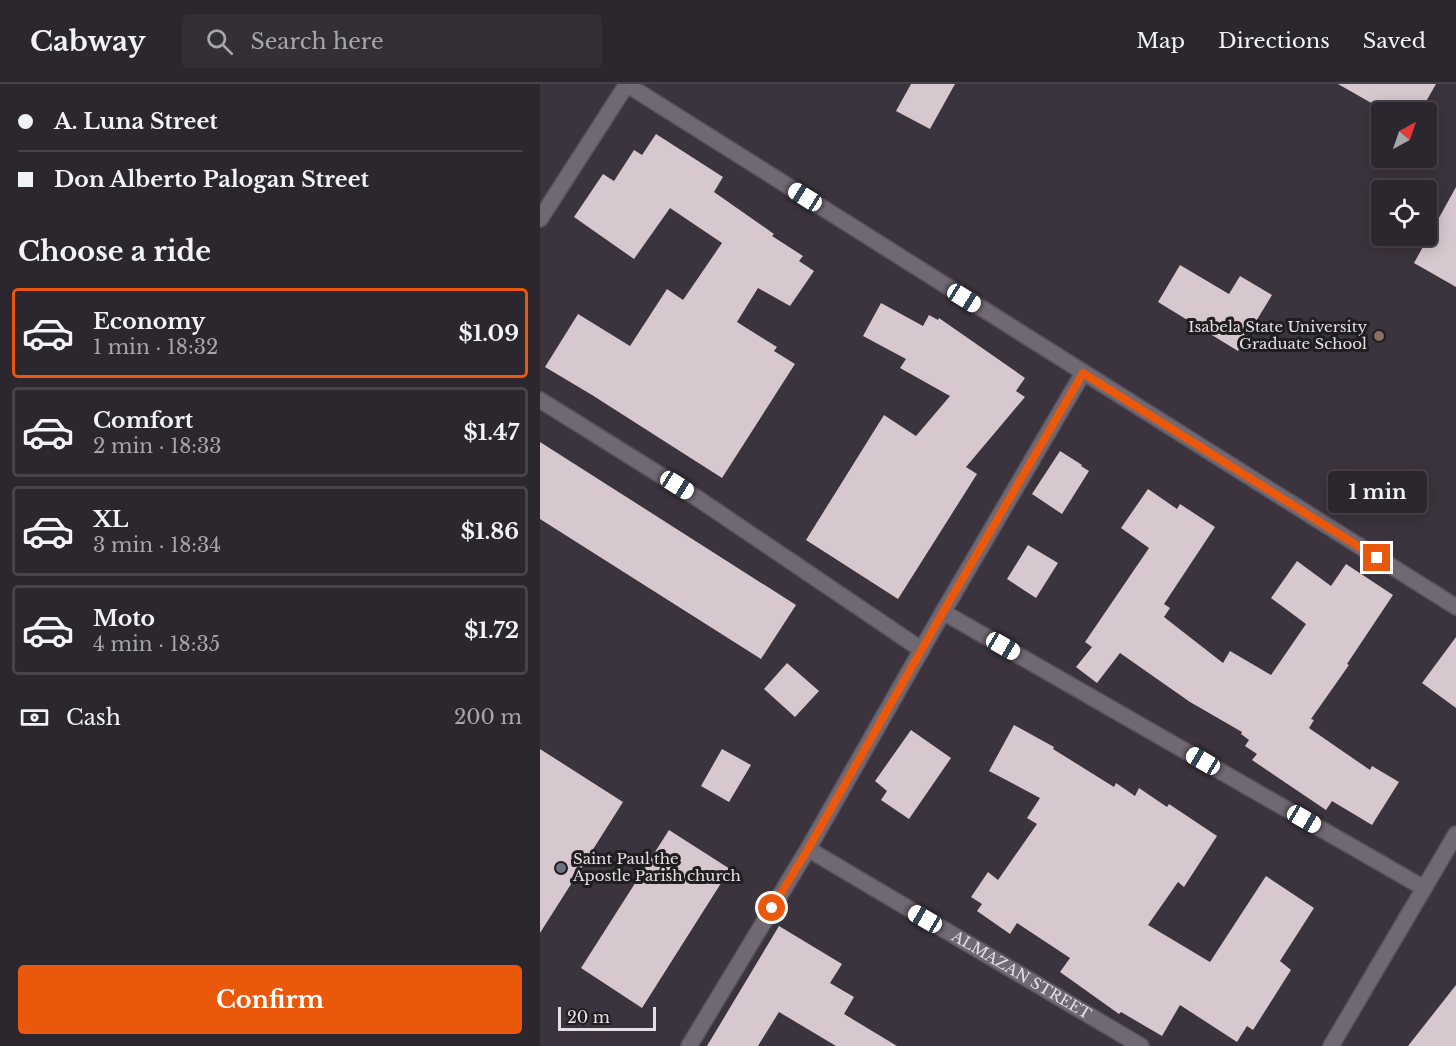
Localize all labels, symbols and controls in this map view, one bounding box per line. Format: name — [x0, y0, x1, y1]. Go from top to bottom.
search box — [182, 14, 602, 68]
text: Cabway — [30, 24, 146, 59]
icon: search — [203, 25, 236, 58]
text: Search here — [251, 28, 384, 55]
text: Map — [1136, 28, 1185, 54]
text: Directions — [1218, 28, 1330, 54]
text: Saved — [1363, 28, 1426, 54]
north arrow — [1371, 102, 1437, 168]
map controls — [1371, 102, 1437, 246]
text: A. Luna Street — [54, 108, 218, 135]
text: Don Alberto Palogan Street — [54, 166, 369, 193]
car — [785, 180, 825, 214]
button: locate — [1371, 180, 1437, 246]
text: Choose a ride — [18, 235, 211, 268]
car — [944, 281, 984, 315]
icon: car — [21, 306, 75, 360]
text: Economy — [93, 308, 205, 335]
place label: Isabela State University Graduate School — [1188, 317, 1367, 353]
text: $1.09 — [459, 320, 519, 347]
marker: Isabela State University Graduate School — [1372, 329, 1386, 343]
text: 1 min · 18:32 — [93, 335, 218, 359]
icon: car — [21, 405, 75, 459]
text: Comfort — [93, 407, 193, 434]
text: $1.47 — [464, 419, 519, 446]
text: 2 min · 18:33 — [93, 434, 222, 458]
car — [657, 468, 697, 502]
callout: 1 min — [1328, 471, 1426, 513]
text: 1 min — [1349, 480, 1406, 504]
icon: car — [21, 504, 75, 558]
text: XL — [93, 506, 128, 533]
text: $1.86 — [461, 518, 519, 545]
text: 3 min · 18:34 — [93, 533, 221, 557]
route end — [1363, 544, 1390, 571]
icon: car — [21, 603, 75, 657]
text: Moto — [93, 605, 155, 632]
text: $1.72 — [464, 617, 519, 644]
car — [983, 629, 1023, 663]
text: 4 min · 18:35 — [93, 632, 220, 656]
icon: cash — [18, 701, 51, 734]
text: Cash — [66, 704, 121, 731]
text: 200 m — [454, 705, 522, 729]
car — [1183, 744, 1223, 778]
car — [1284, 802, 1324, 836]
place label: Saint Paul the Apostle Parish church — [572, 849, 741, 885]
marker: Saint Paul the Apostle Parish church — [554, 861, 568, 875]
route start — [758, 894, 785, 921]
car — [905, 902, 945, 936]
street label: ALMAZAN STREET — [948, 926, 1095, 1023]
button: Confirm — [18, 965, 522, 1034]
scale bar — [558, 1004, 656, 1032]
text: 20 m — [567, 1007, 610, 1027]

